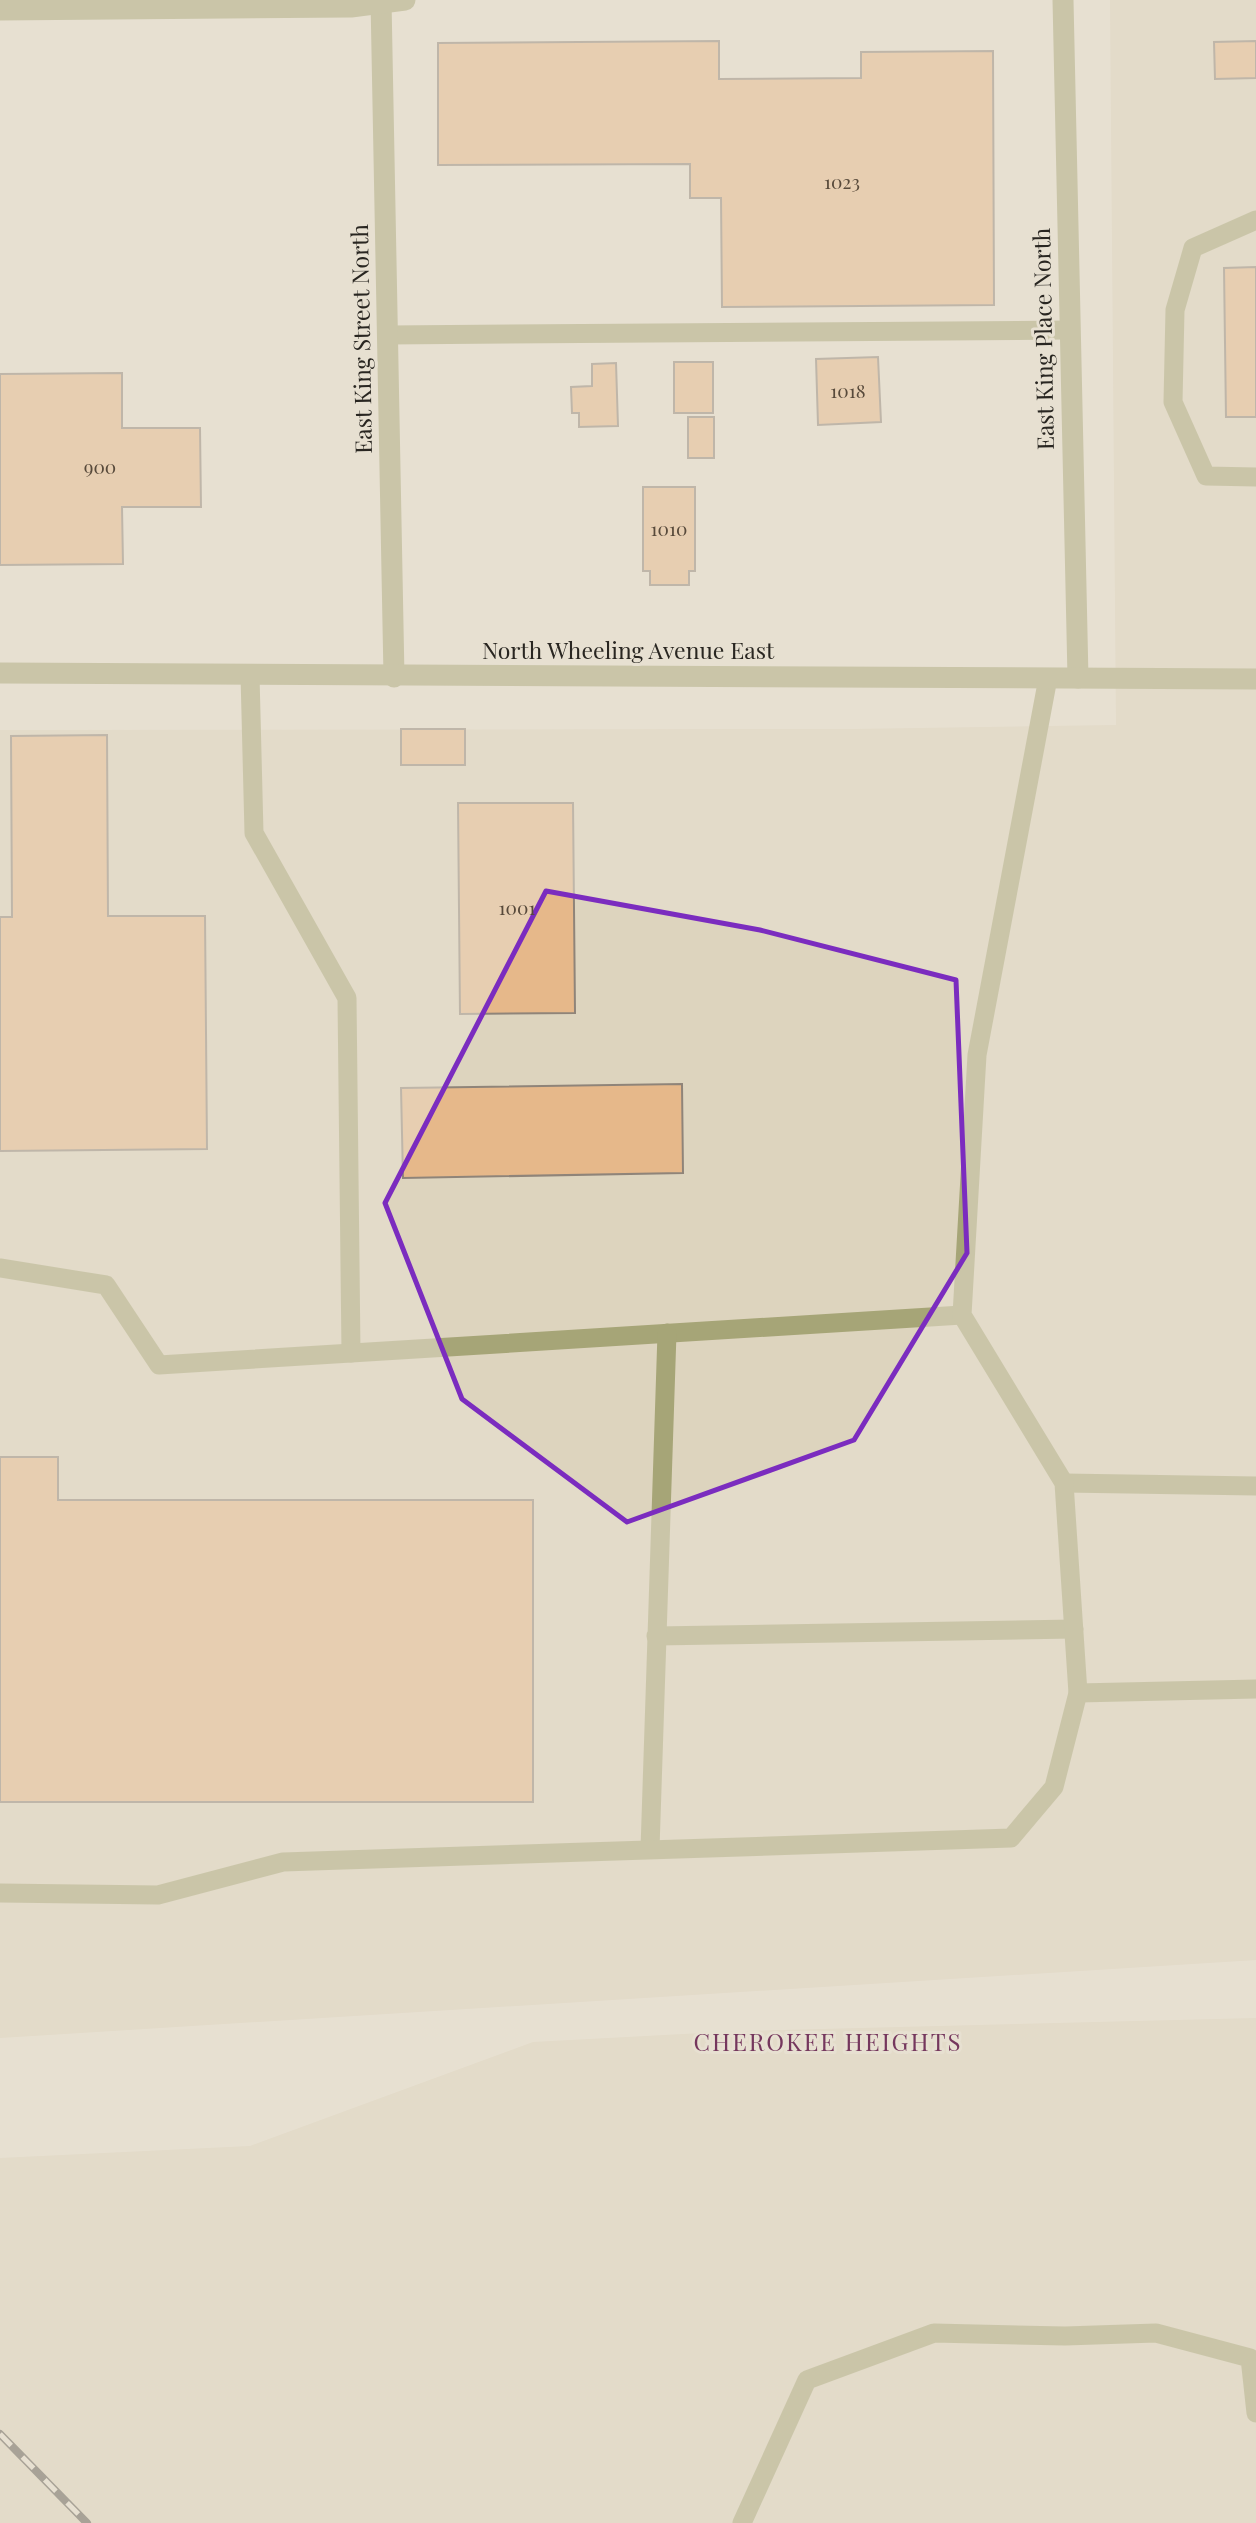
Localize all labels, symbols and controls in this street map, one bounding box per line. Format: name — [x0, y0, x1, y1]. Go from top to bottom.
house number: 1023 — [824, 168, 860, 194]
street label: East King Street North — [343, 223, 378, 454]
street label: East King Place North — [1025, 227, 1060, 451]
house number: 1018 — [830, 377, 866, 403]
house number: 900 — [84, 453, 116, 479]
house number: 1010 — [651, 515, 687, 541]
street label: North Wheeling Avenue East — [482, 634, 775, 665]
house number: 1001 — [499, 894, 535, 920]
district label: CHEROKEE HEIGHTS — [694, 2025, 963, 2057]

